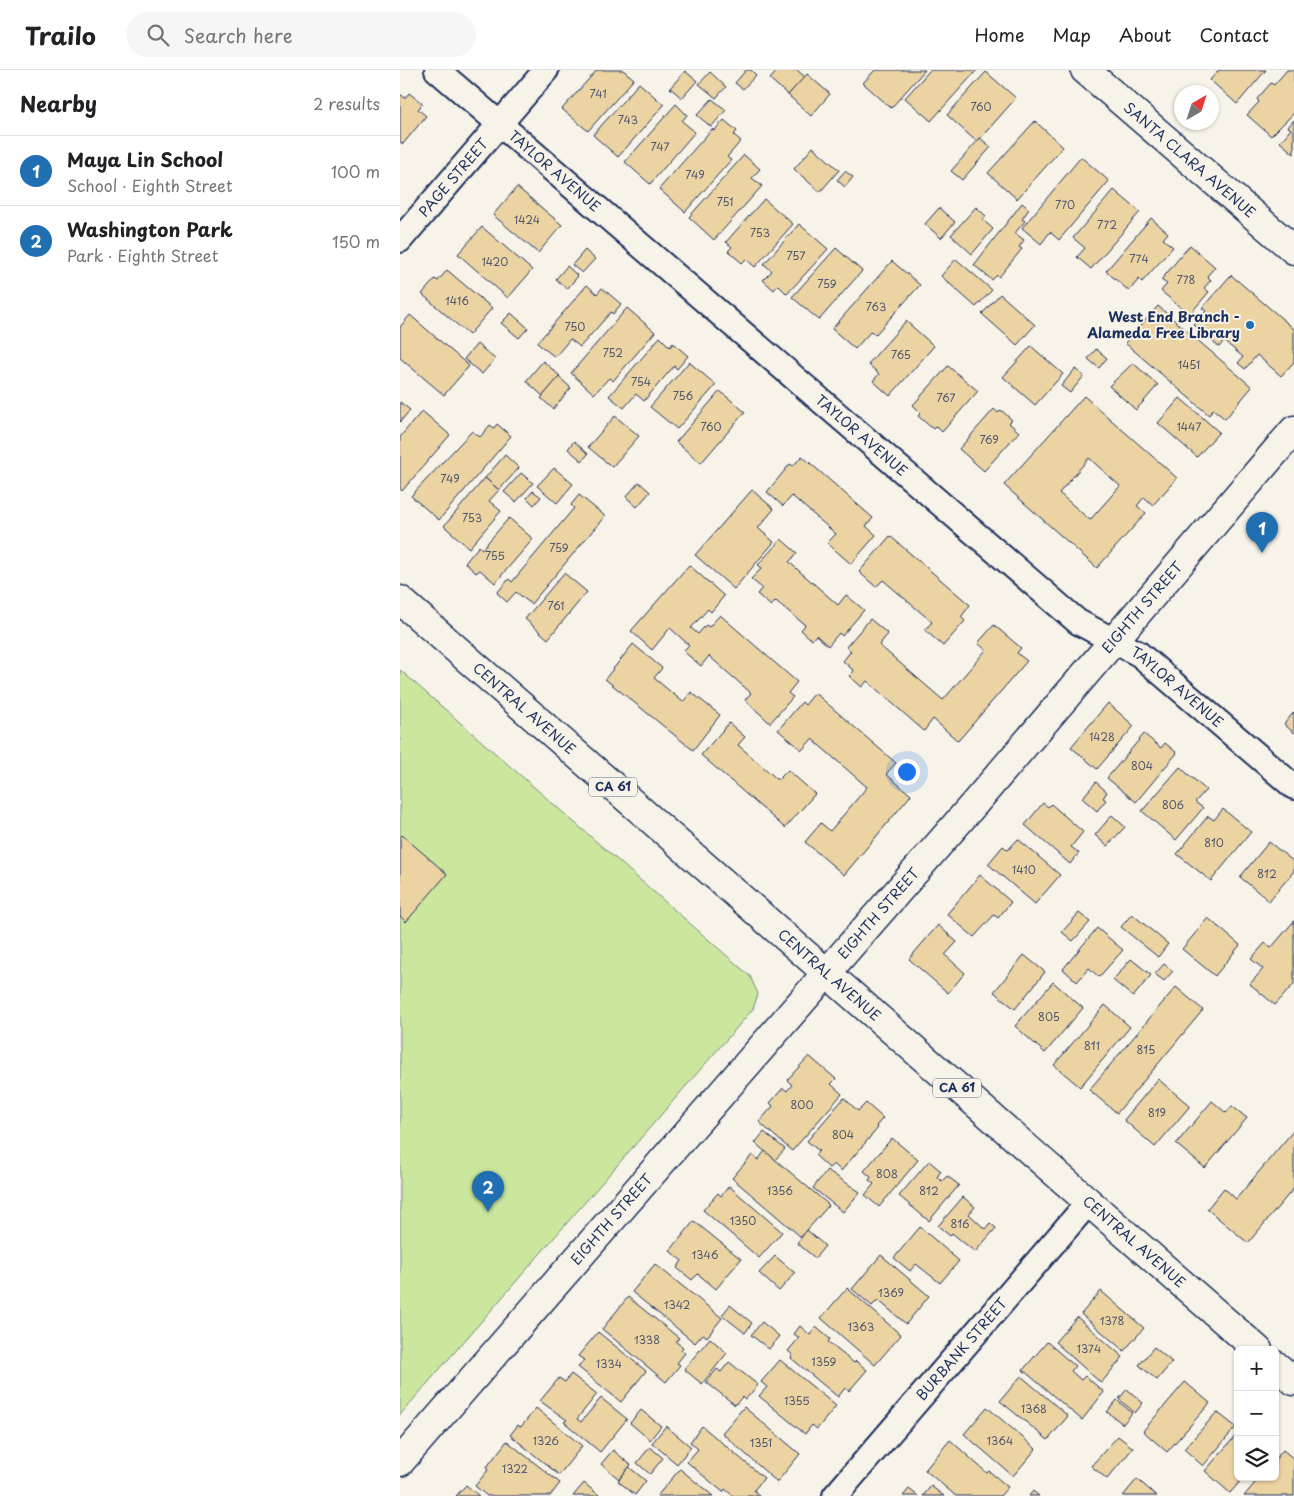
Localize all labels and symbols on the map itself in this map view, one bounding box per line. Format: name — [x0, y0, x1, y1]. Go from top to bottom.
house number: 741 — [589, 85, 607, 102]
north arrow — [1174, 85, 1219, 130]
street label: SANTA CLARA AVENUE — [1119, 97, 1260, 222]
house number: 760 — [970, 98, 992, 115]
house number: 743 — [618, 111, 638, 128]
street label: TAYLOR AVENUE — [504, 125, 606, 217]
street label: PAGE STREET — [413, 133, 493, 221]
house number: 747 — [650, 138, 670, 155]
house number: 749 — [685, 166, 705, 183]
house number: 751 — [717, 193, 733, 210]
house number: 770 — [1055, 196, 1075, 213]
house number: 1424 — [514, 211, 540, 228]
house number: 772 — [1097, 216, 1117, 233]
house number: 753 — [750, 224, 770, 241]
house number: 757 — [787, 247, 805, 264]
house number: 774 — [1129, 250, 1149, 267]
house number: 1420 — [482, 253, 508, 270]
house number: 778 — [1177, 271, 1196, 288]
house number: 759 — [817, 275, 837, 292]
house number: 1416 — [445, 292, 469, 309]
house number: 763 — [866, 298, 886, 315]
place label: West End Branch - Alameda Free Library — [1086, 306, 1240, 343]
house number: 750 — [565, 318, 585, 335]
marker: West End Branch - Alameda Free Library — [1244, 319, 1256, 331]
house number: 752 — [603, 344, 623, 361]
house number: 765 — [891, 346, 911, 363]
house number: 1451 — [1178, 356, 1200, 373]
house number: 754 — [631, 373, 651, 390]
house number: 756 — [673, 387, 694, 404]
street label: TAYLOR AVENUE — [811, 389, 912, 481]
house number: 767 — [937, 389, 955, 406]
house number: 760 — [700, 418, 722, 435]
house number: 1447 — [1177, 418, 1201, 435]
house number: 769 — [979, 431, 999, 448]
house number: 749 — [440, 470, 460, 487]
house number: 753 — [462, 509, 482, 526]
pin: 1 — [1246, 512, 1278, 553]
house number: 759 — [549, 539, 569, 556]
house number: 755 — [485, 547, 505, 564]
street label: EIGHTH STREET — [1097, 556, 1188, 658]
house number: 761 — [548, 597, 564, 614]
street label: TAYLOR AVENUE — [1128, 641, 1228, 732]
street label: CENTRAL AVENUE — [468, 657, 581, 759]
house number: 1428 — [1089, 728, 1115, 745]
house number: 804 — [1131, 757, 1153, 774]
your location — [894, 759, 920, 785]
road number: CA 61 — [589, 778, 637, 796]
house number: 806 — [1162, 796, 1184, 813]
house number: 810 — [1204, 834, 1224, 851]
house number: 1410 — [1012, 861, 1036, 878]
street label: EIGHTH STREET — [832, 862, 924, 963]
house number: 812 — [1257, 865, 1277, 882]
street label: CENTRAL AVENUE — [773, 924, 886, 1026]
house number: 805 — [1038, 1008, 1060, 1025]
house number: 811 — [1084, 1037, 1100, 1054]
house number: 815 — [1137, 1041, 1155, 1058]
road number: CA 61 — [933, 1078, 981, 1098]
house number: 800 — [790, 1096, 814, 1113]
house number: 819 — [1148, 1104, 1166, 1121]
house number: 804 — [832, 1126, 854, 1143]
house number: 808 — [876, 1165, 898, 1182]
street label: EIGHTH STREET — [566, 1168, 657, 1269]
pin: 2 — [472, 1171, 504, 1212]
house number: 1356 — [767, 1182, 793, 1199]
house number: 812 — [919, 1182, 939, 1199]
street label: CENTRAL AVENUE — [1078, 1190, 1191, 1292]
house number: 1350 — [730, 1212, 756, 1229]
house number: 816 — [951, 1215, 969, 1232]
house number: 1346 — [692, 1246, 719, 1263]
house number: 1369 — [878, 1284, 904, 1301]
street label: BURBANK STREET — [911, 1292, 1012, 1405]
house number: 1342 — [664, 1296, 691, 1313]
house number: 1378 — [1100, 1312, 1124, 1329]
house number: 1363 — [848, 1318, 874, 1335]
house number: 1338 — [634, 1331, 660, 1348]
house number: 1374 — [1077, 1340, 1101, 1357]
house number: 1359 — [812, 1353, 837, 1370]
house number: 1334 — [596, 1355, 622, 1372]
house number: 1355 — [784, 1392, 810, 1409]
house number: 1368 — [1021, 1400, 1047, 1417]
house number: 1326 — [533, 1432, 559, 1449]
house number: 1364 — [987, 1432, 1013, 1449]
house number: 1351 — [750, 1434, 772, 1451]
house number: 1322 — [502, 1460, 528, 1477]

